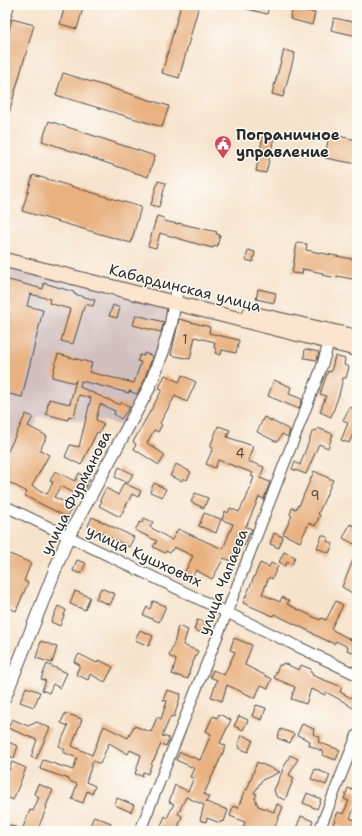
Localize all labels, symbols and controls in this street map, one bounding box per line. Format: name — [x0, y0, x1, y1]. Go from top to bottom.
place label: Пограничное управление — [236, 125, 340, 162]
public building icon: Пограничное управление — [213, 134, 233, 159]
street label: Кабардинская улица — [107, 259, 264, 317]
house number: 1 — [182, 331, 188, 348]
street label: улица Фурманова — [36, 427, 116, 559]
house number: 4 — [235, 445, 245, 462]
house number: 9 — [310, 487, 320, 504]
street label: улица Кушховых — [83, 521, 205, 592]
street label: улица Чапаева — [194, 525, 253, 638]

